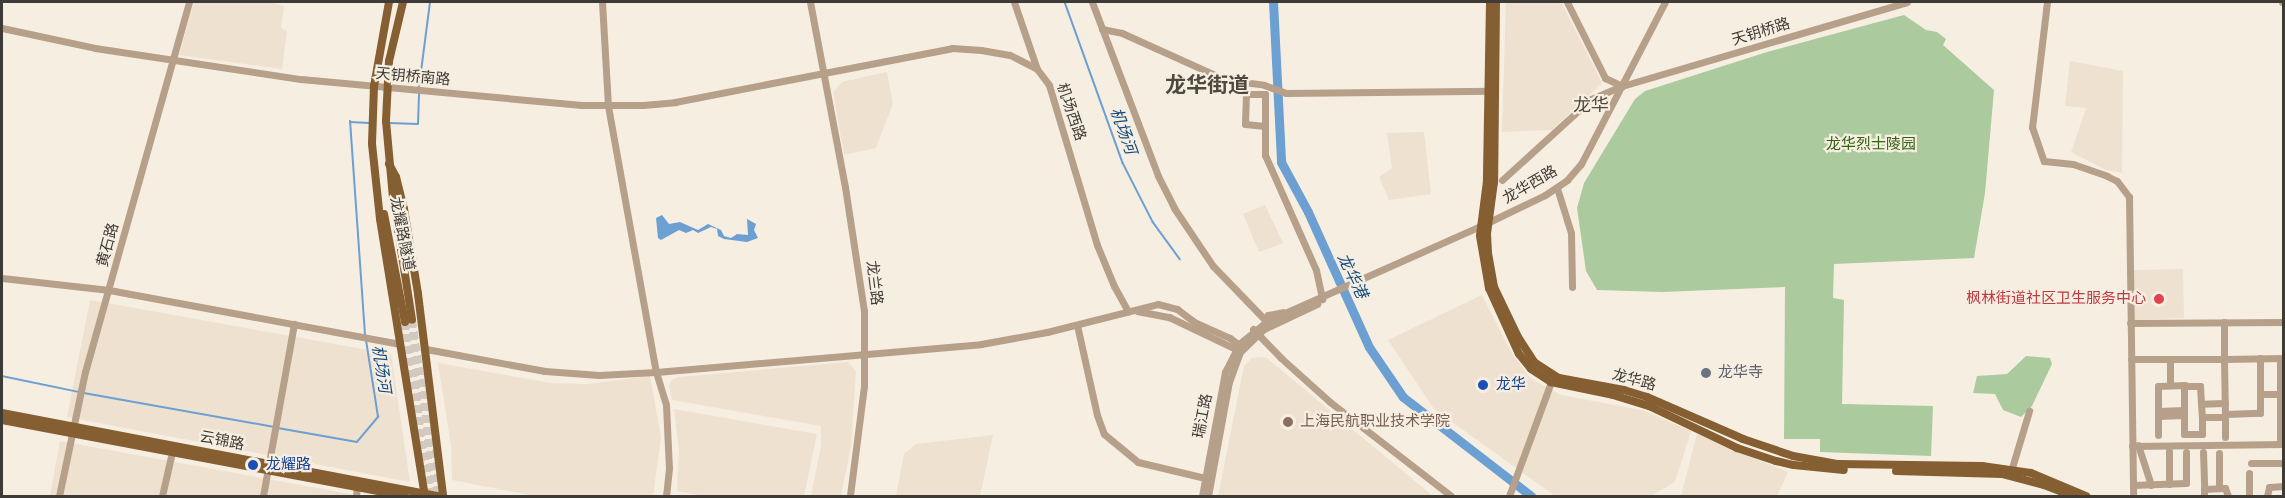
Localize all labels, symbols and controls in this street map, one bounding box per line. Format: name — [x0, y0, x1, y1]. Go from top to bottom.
street label: 天钥桥路 — [1730, 15, 1792, 49]
street label: 天钥桥南路 — [375, 65, 451, 89]
district label: 龙华街道 — [1165, 72, 1249, 98]
street label: 机场西路 — [1053, 81, 1089, 143]
district label: 龙华 — [1573, 94, 1609, 116]
water label: 机场河 — [1106, 105, 1140, 157]
park label: 龙华烈士陵园 — [1826, 136, 1916, 154]
street label: 龙华西路 — [1500, 162, 1560, 208]
street label: 龙耀路隧道 — [386, 195, 418, 273]
street label: 黄石路 — [93, 221, 123, 269]
water label: 龙华港 — [1333, 250, 1371, 302]
street label: 龙兰路 — [862, 260, 886, 306]
place label: 枫林街道社区卫生服务中心 — [1966, 290, 2146, 308]
marker: 枫林街道社区卫生服务中心 — [2150, 290, 2168, 308]
water label: 机场河 — [368, 344, 394, 394]
place label: 龙华寺 — [1718, 364, 1763, 382]
street label: 龙华路 — [1610, 365, 1658, 395]
marker: 龙华寺 — [1699, 366, 1713, 380]
marker: 龙华 — [1474, 376, 1492, 394]
place label: 龙华 — [1496, 376, 1526, 394]
street label: 瑞江路 — [1190, 392, 1216, 440]
place label: 上海民航职业技术学院 — [1300, 413, 1450, 431]
marker: 上海民航职业技术学院 — [1281, 415, 1295, 429]
street label: 云锦路 — [198, 428, 246, 454]
marker: 龙耀路 — [244, 456, 262, 474]
place label: 龙耀路 — [266, 456, 311, 474]

